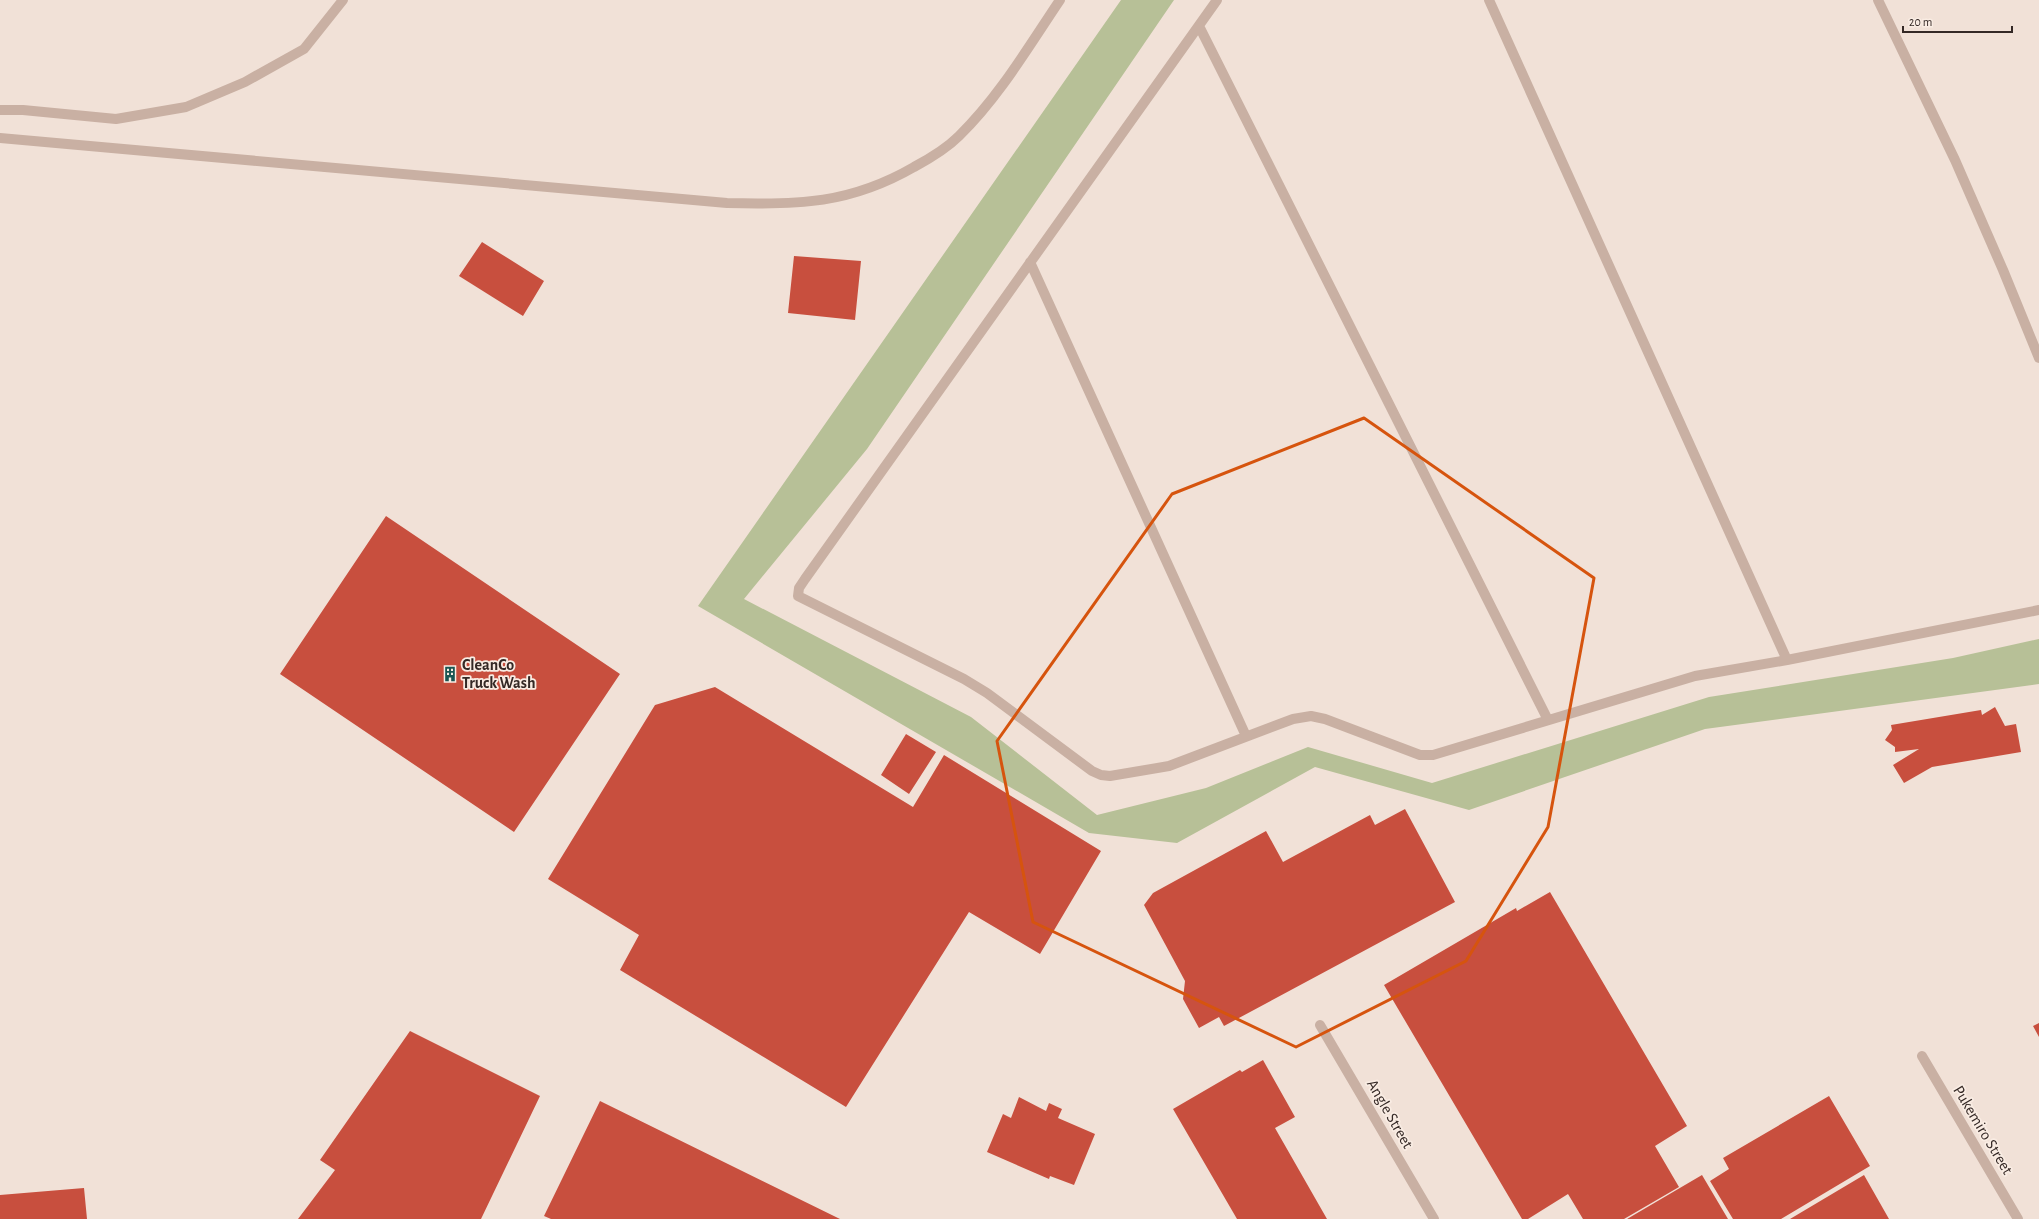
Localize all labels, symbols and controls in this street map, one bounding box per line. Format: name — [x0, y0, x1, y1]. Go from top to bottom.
scale bar — [1903, 8, 2012, 34]
text: 20 m — [1909, 16, 1932, 28]
place label: CleanCo Truck Wash — [462, 657, 535, 691]
building icon: CleanCo Truck Wash — [441, 665, 459, 683]
street label: Angle Street — [1364, 1077, 1416, 1151]
street label: Pukemiro Street — [1950, 1083, 2016, 1177]

